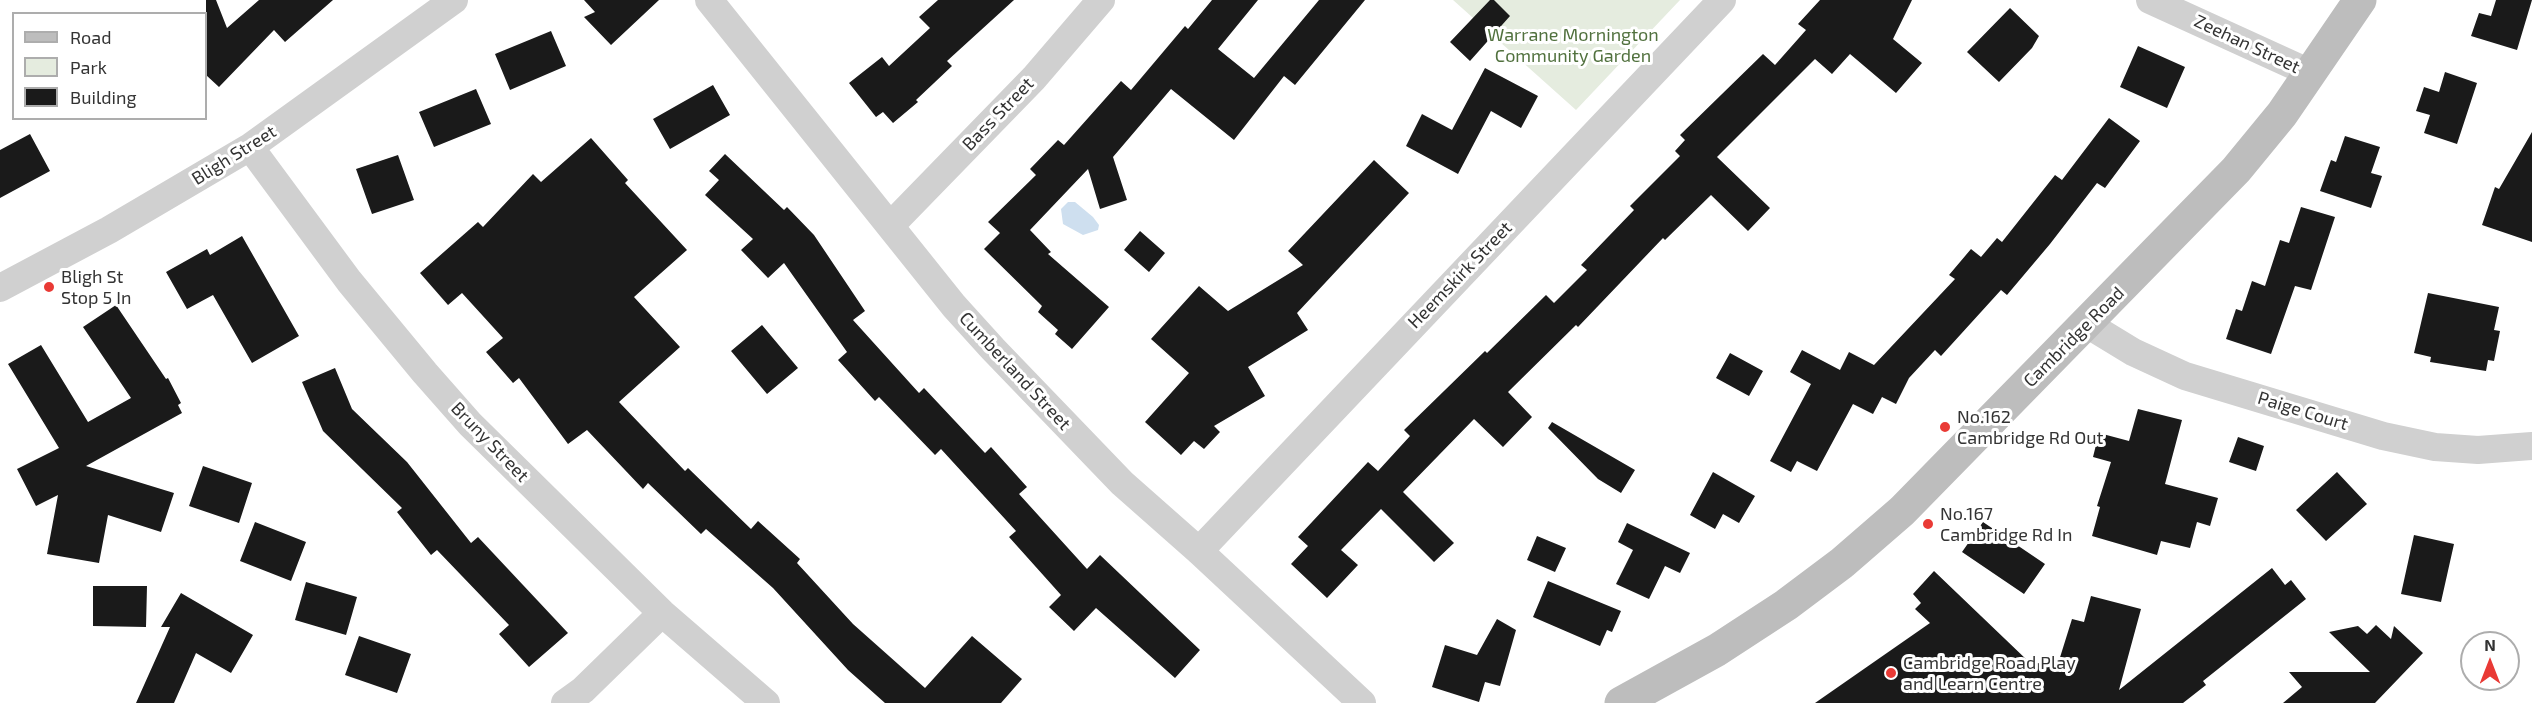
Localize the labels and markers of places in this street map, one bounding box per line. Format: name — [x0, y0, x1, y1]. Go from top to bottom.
place label: Bligh St Stop 5 In — [61, 266, 131, 308]
marker: Bligh St Stop 5 In — [42, 280, 56, 294]
place label: No.162 Cambridge Rd Out — [1957, 406, 2103, 448]
marker: No.162 Cambridge Rd Out — [1938, 420, 1952, 434]
place label: No.167 Cambridge Rd In — [1940, 503, 2072, 546]
marker: No.167 Cambridge Rd In — [1921, 517, 1935, 531]
place label: Cambridge Road Play and Learn Centre — [1903, 652, 2076, 694]
marker: Cambridge Road Play and Learn Centre — [1884, 666, 1898, 680]

